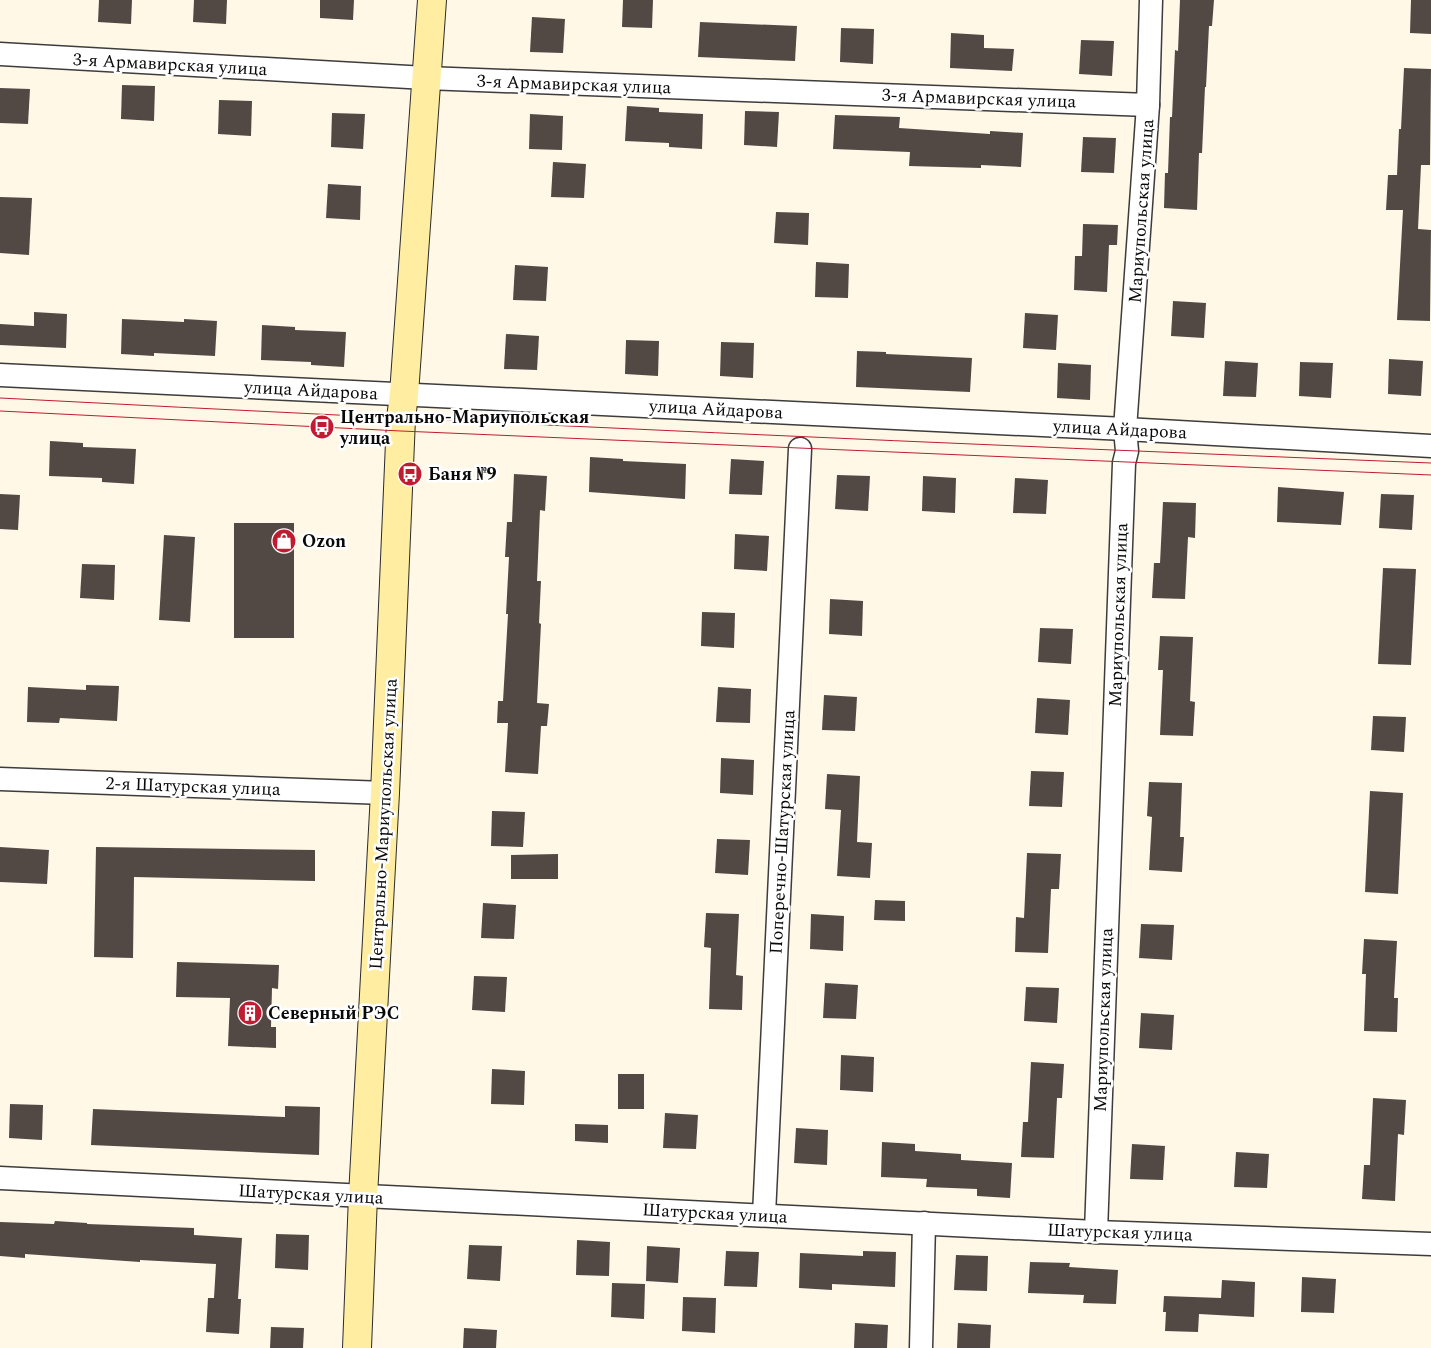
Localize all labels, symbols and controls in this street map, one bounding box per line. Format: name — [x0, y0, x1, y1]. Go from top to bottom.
street label: 3-я Армавирская улица — [72, 46, 268, 83]
street label: 3-я Армавирская улица — [476, 68, 672, 101]
street label: 3-я Армавирская улица — [881, 82, 1077, 115]
street label: Мариупольская улица — [1122, 118, 1161, 304]
street label: улица Айдарова — [242, 373, 379, 408]
street label: улица Айдарова — [647, 392, 784, 427]
place label: Центрально-Мариупольская улица — [339, 404, 590, 452]
street label: улица Айдарова — [1051, 412, 1188, 447]
bus stop icon: Центрально-Мариупольская улица — [309, 414, 335, 440]
bus stop icon: Баня №9 — [397, 461, 423, 487]
place label: Баня №9 — [428, 461, 497, 488]
street label: Мариупольская улица — [1102, 522, 1135, 708]
shop icon: Ozon — [271, 528, 297, 554]
place label: Ozon — [302, 528, 346, 555]
street label: Центрально-Мариупольская улица — [362, 677, 405, 970]
street label: Поперечно-Шатурская улица — [763, 709, 802, 955]
street label: 2-я Шатурская улица — [105, 770, 281, 803]
street label: Мариупольская улица — [1087, 927, 1120, 1113]
building icon: Северный РЭС — [237, 1000, 263, 1026]
place label: Северный РЭС — [268, 1000, 400, 1027]
street label: Шатурская улица — [238, 1177, 385, 1212]
street label: Шатурская улица — [642, 1196, 789, 1231]
street label: Шатурская улица — [1047, 1216, 1193, 1249]

